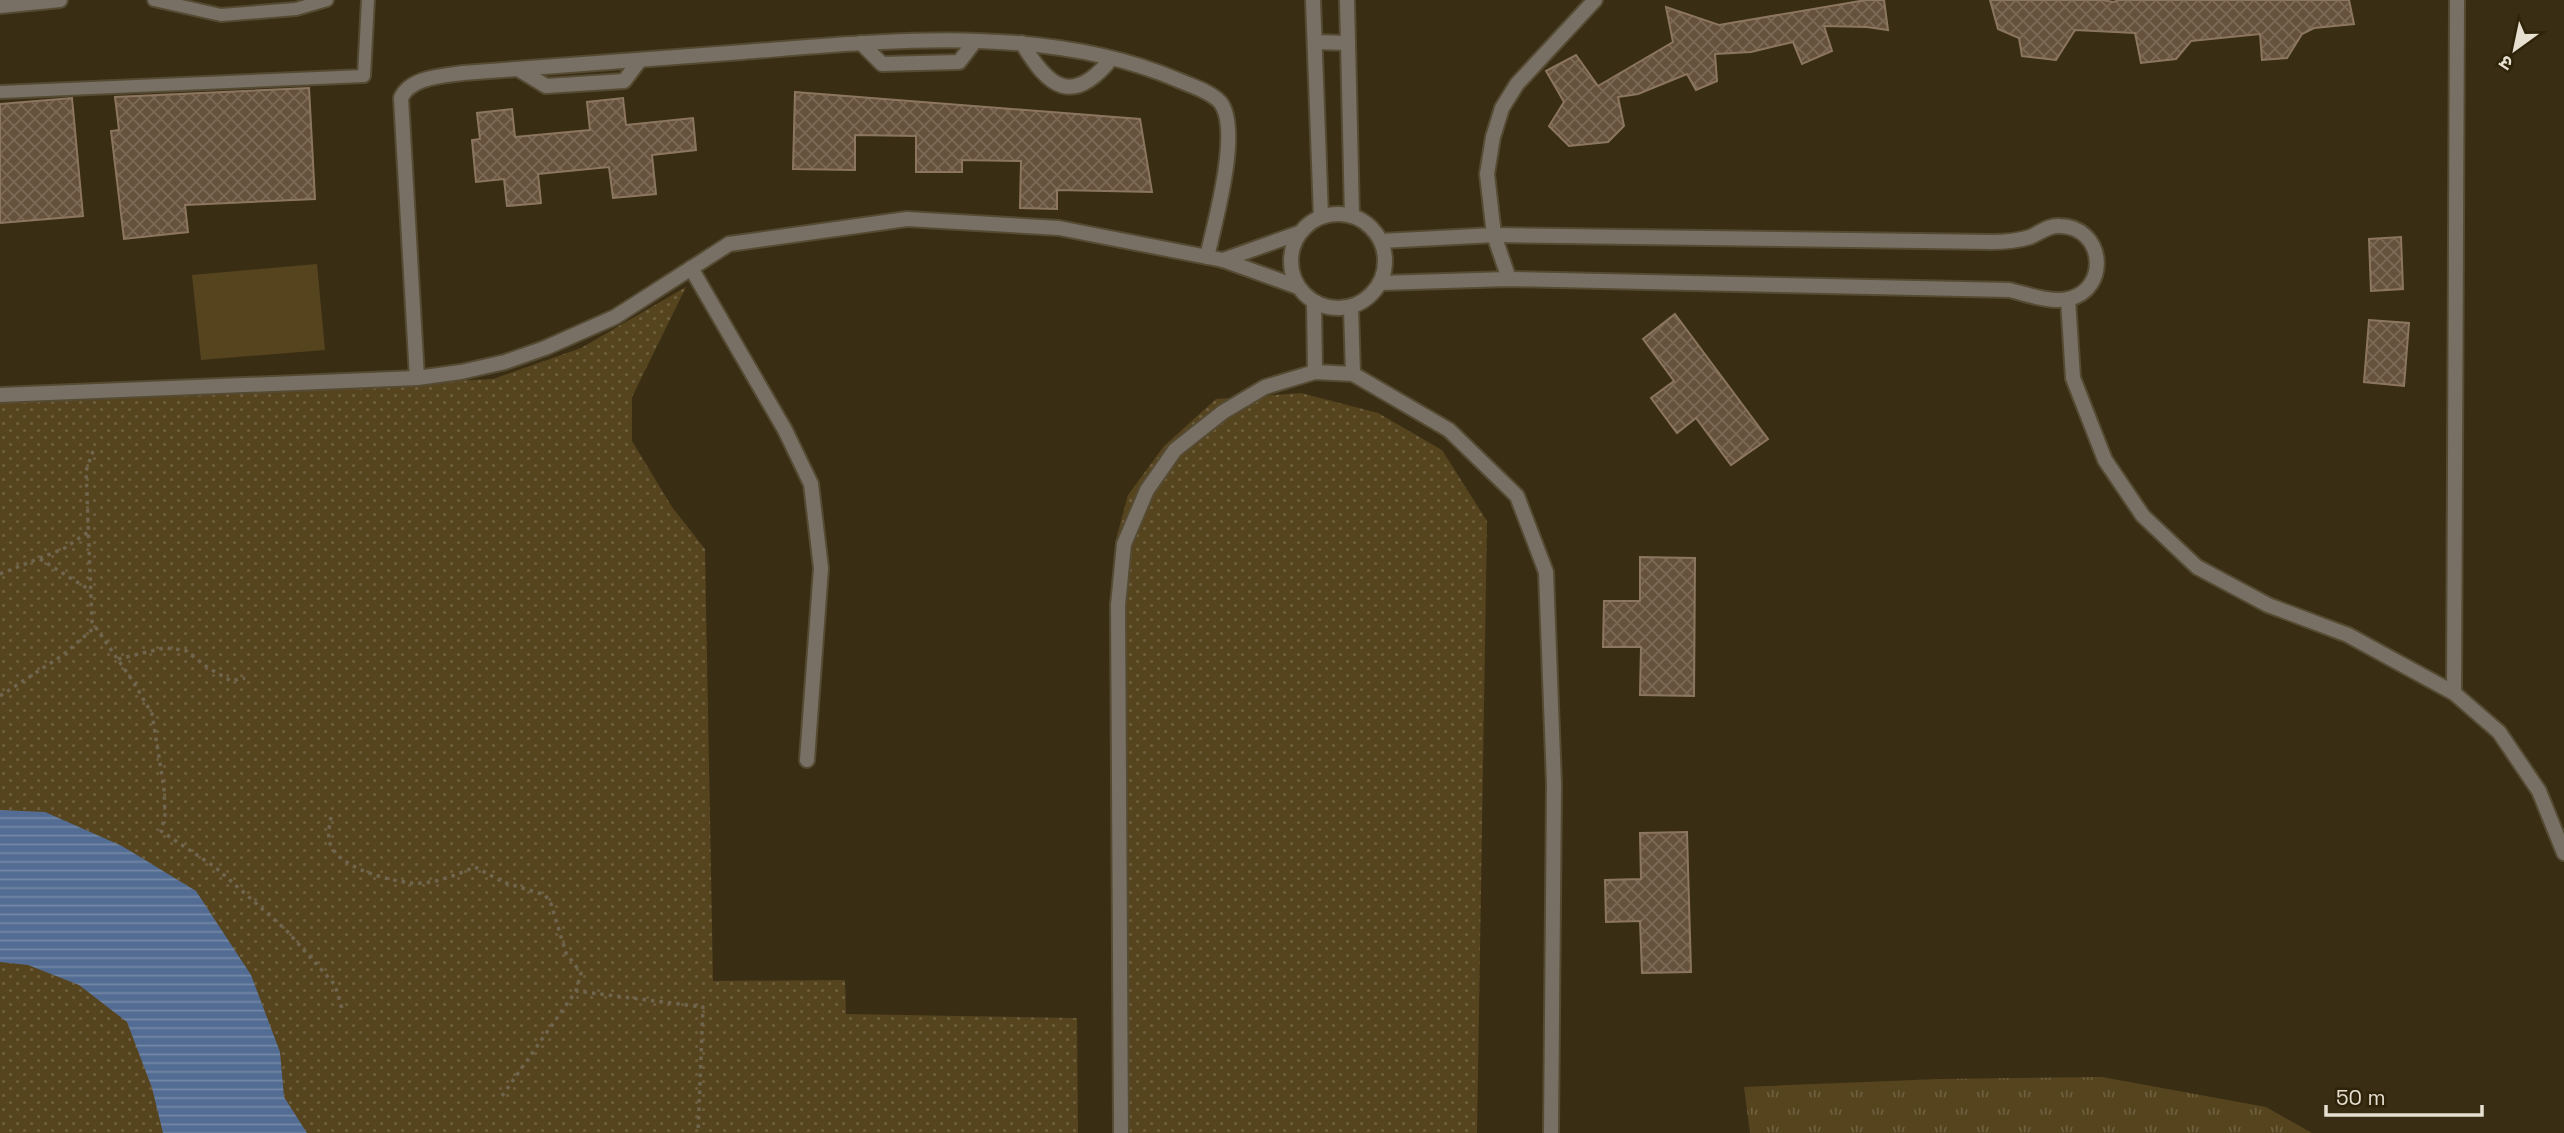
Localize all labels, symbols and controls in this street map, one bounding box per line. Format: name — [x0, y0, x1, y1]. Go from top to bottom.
north arrow — [2480, 14, 2550, 84]
text: उ — [2494, 49, 2517, 76]
scale bar — [2326, 1074, 2482, 1118]
text: 50 m — [2336, 1084, 2386, 1111]

